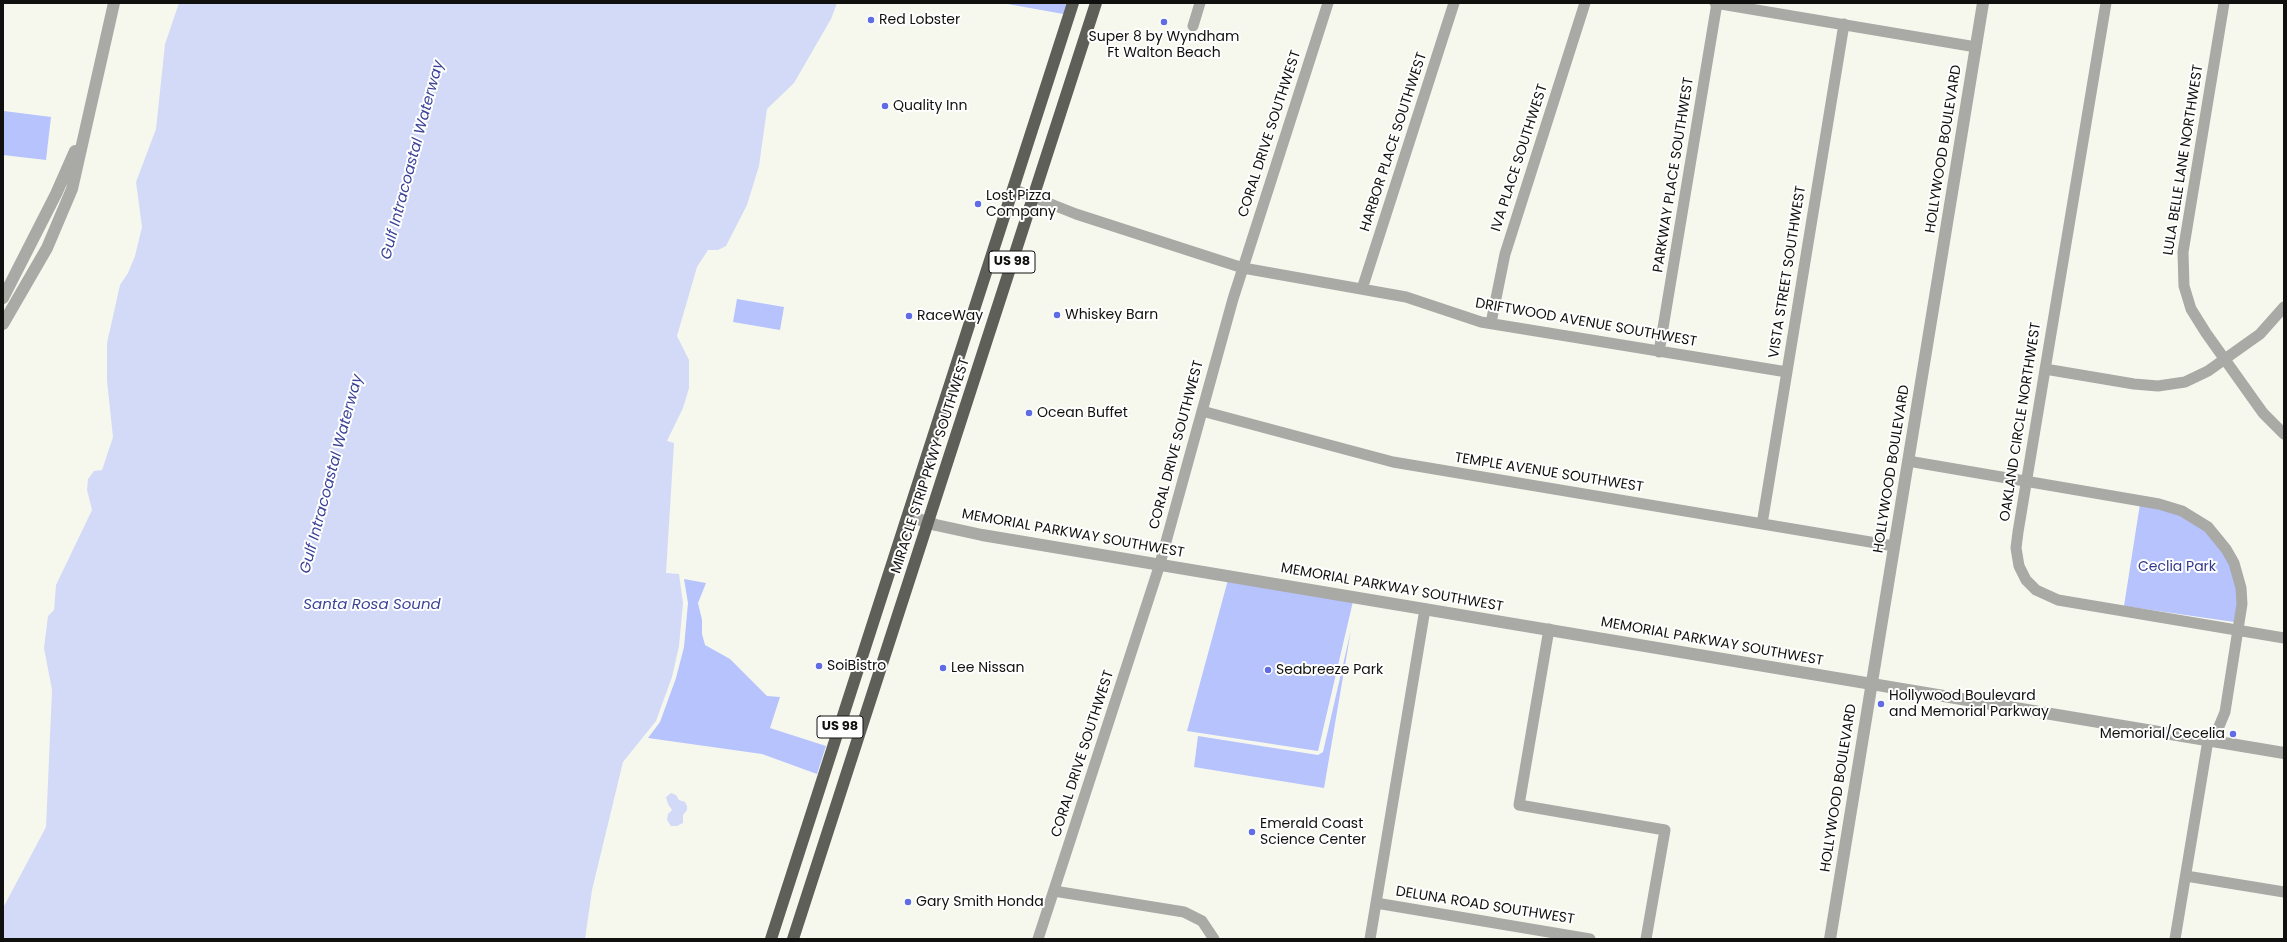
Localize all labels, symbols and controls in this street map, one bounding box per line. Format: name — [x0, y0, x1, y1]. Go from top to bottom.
place label: Red Lobster — [879, 12, 960, 28]
marker: Red Lobster — [866, 15, 876, 25]
marker: Super 8 by Wyndham Ft Walton Beach — [1159, 17, 1169, 27]
place label: Super 8 by Wyndham Ft Walton Beach — [1089, 29, 1239, 62]
street label: CORAL DRIVE SOUTHWEST — [1235, 48, 1305, 220]
street label: HARBOR PLACE SOUTHWEST — [1357, 50, 1431, 234]
water label: Gulf Intracoastal Waterway — [378, 59, 448, 261]
street label: LULA BELLE LANE NORTHWEST — [2161, 63, 2207, 257]
street label: HOLLYWOOD BOULEVARD — [1922, 64, 1966, 234]
street label: PARKWAY PLACE SOUTHWEST — [1650, 76, 1698, 274]
street label: IVA PLACE SOUTHWEST — [1488, 82, 1552, 234]
place label: Quality Inn — [893, 98, 967, 114]
marker: Quality Inn — [880, 101, 890, 111]
street label: VISTA STREET SOUTHWEST — [1766, 185, 1810, 359]
place label: Lost Pizza Company — [986, 188, 1056, 220]
marker: Lost Pizza Company — [973, 199, 983, 209]
road number: US 98 — [989, 251, 1035, 273]
street label: DRIFTWOOD AVENUE SOUTHWEST — [1474, 295, 1698, 351]
place label: Whiskey Barn — [1065, 307, 1158, 323]
place label: RaceWay — [917, 308, 983, 324]
marker: Whiskey Barn — [1052, 310, 1062, 320]
marker: RaceWay — [904, 311, 914, 321]
street label: OAKLAND CIRCLE NORTHWEST — [1997, 321, 2045, 523]
street label: MIRACLE STRIP PKWY SOUTHWEST — [888, 356, 974, 576]
street label: CORAL DRIVE SOUTHWEST — [1146, 359, 1208, 531]
water label: Gulf Intracoastal Waterway — [297, 373, 367, 575]
street label: HOLLYWOOD BOULEVARD — [1870, 384, 1914, 554]
place label: Ocean Buffet — [1037, 405, 1128, 421]
marker: Ocean Buffet — [1024, 408, 1034, 418]
street label: TEMPLE AVENUE SOUTHWEST — [1453, 450, 1645, 496]
street label: MEMORIAL PARKWAY SOUTHWEST — [961, 506, 1185, 562]
park label: Ceclia Park — [2138, 559, 2216, 575]
street label: MEMORIAL PARKWAY SOUTHWEST — [1280, 560, 1504, 616]
water label: Santa Rosa Sound — [303, 596, 441, 614]
street label: MEMORIAL PARKWAY SOUTHWEST — [1600, 614, 1824, 670]
place label: SoiBistro — [827, 658, 886, 674]
place label: Lee Nissan — [951, 660, 1024, 676]
marker: SoiBistro — [814, 661, 824, 671]
place label: Seabreeze Park — [1276, 662, 1383, 678]
marker: Lee Nissan — [938, 663, 948, 673]
marker: Seabreeze Park — [1263, 665, 1273, 675]
street label: CORAL DRIVE SOUTHWEST — [1048, 668, 1118, 840]
place label: Hollywood Boulevard and Memorial Parkway — [1889, 688, 2049, 720]
marker: Hollywood Boulevard and Memorial Parkway — [1876, 699, 1886, 709]
street label: HOLLYWOOD BOULEVARD — [1817, 703, 1861, 873]
road number: US 98 — [817, 716, 863, 738]
place label: Memorial/Cecelia — [2100, 726, 2225, 742]
marker: Memorial/Cecelia — [2228, 729, 2238, 739]
place label: Emerald Coast Science Center — [1260, 816, 1366, 848]
marker: Emerald Coast Science Center — [1247, 827, 1257, 837]
street label: DELUNA ROAD SOUTHWEST — [1394, 884, 1576, 928]
place label: Gary Smith Honda — [916, 894, 1044, 910]
marker: Gary Smith Honda — [903, 897, 913, 907]

